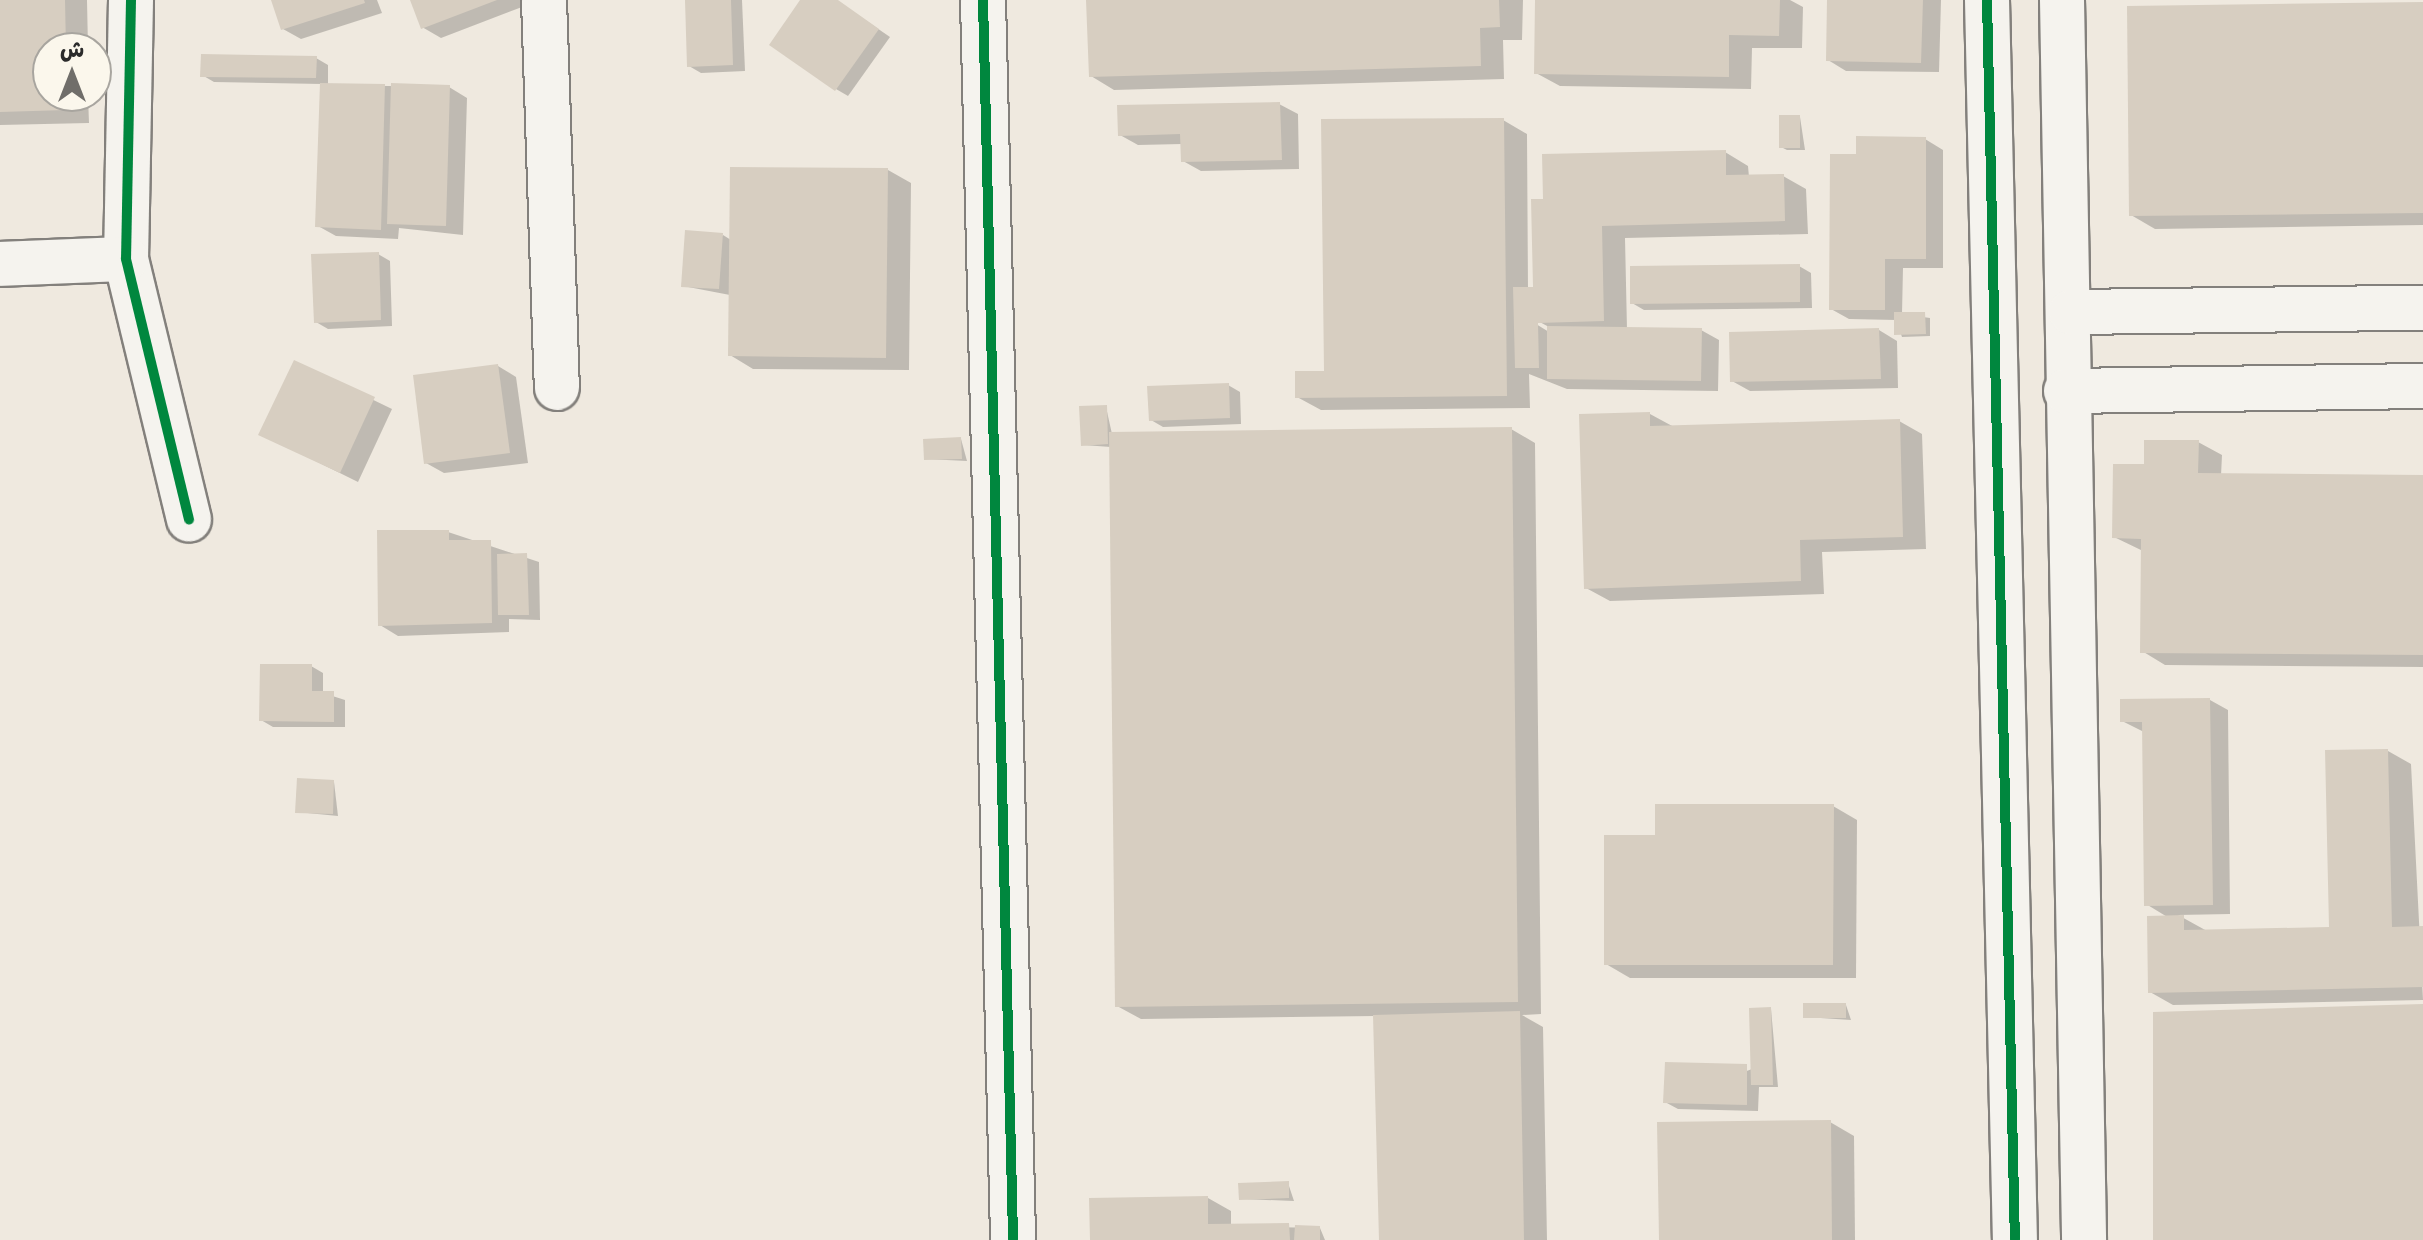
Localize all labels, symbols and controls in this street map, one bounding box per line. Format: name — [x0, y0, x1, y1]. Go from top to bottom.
north arrow — [32, 32, 112, 112]
text: ش — [60, 36, 84, 64]

